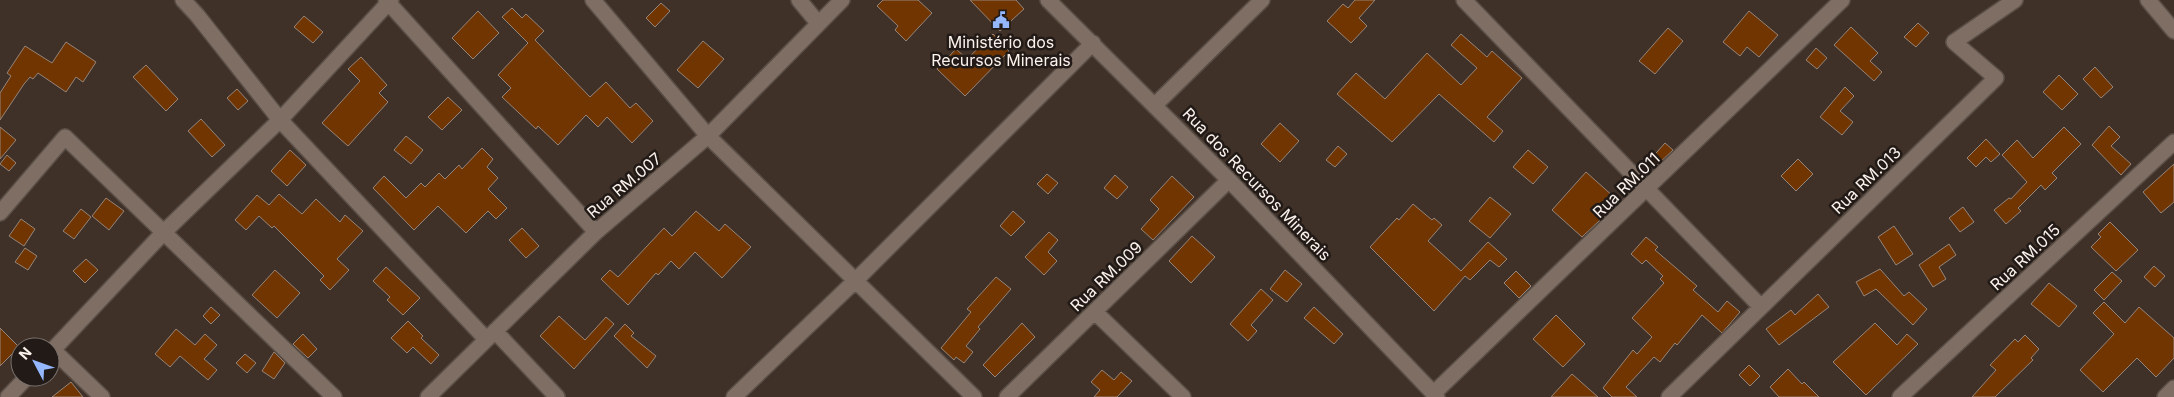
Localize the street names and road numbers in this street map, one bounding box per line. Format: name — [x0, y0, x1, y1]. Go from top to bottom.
street label: Rua dos Recursos Minerais — [1179, 103, 1335, 265]
street label: Rua RM.013 — [1827, 142, 1905, 218]
street label: Rua RM.007 — [583, 148, 665, 222]
street label: Rua RM.011 — [1588, 148, 1664, 222]
street label: Rua RM.015 — [1986, 219, 2064, 295]
street label: Rua RM.009 — [1066, 237, 1146, 315]

